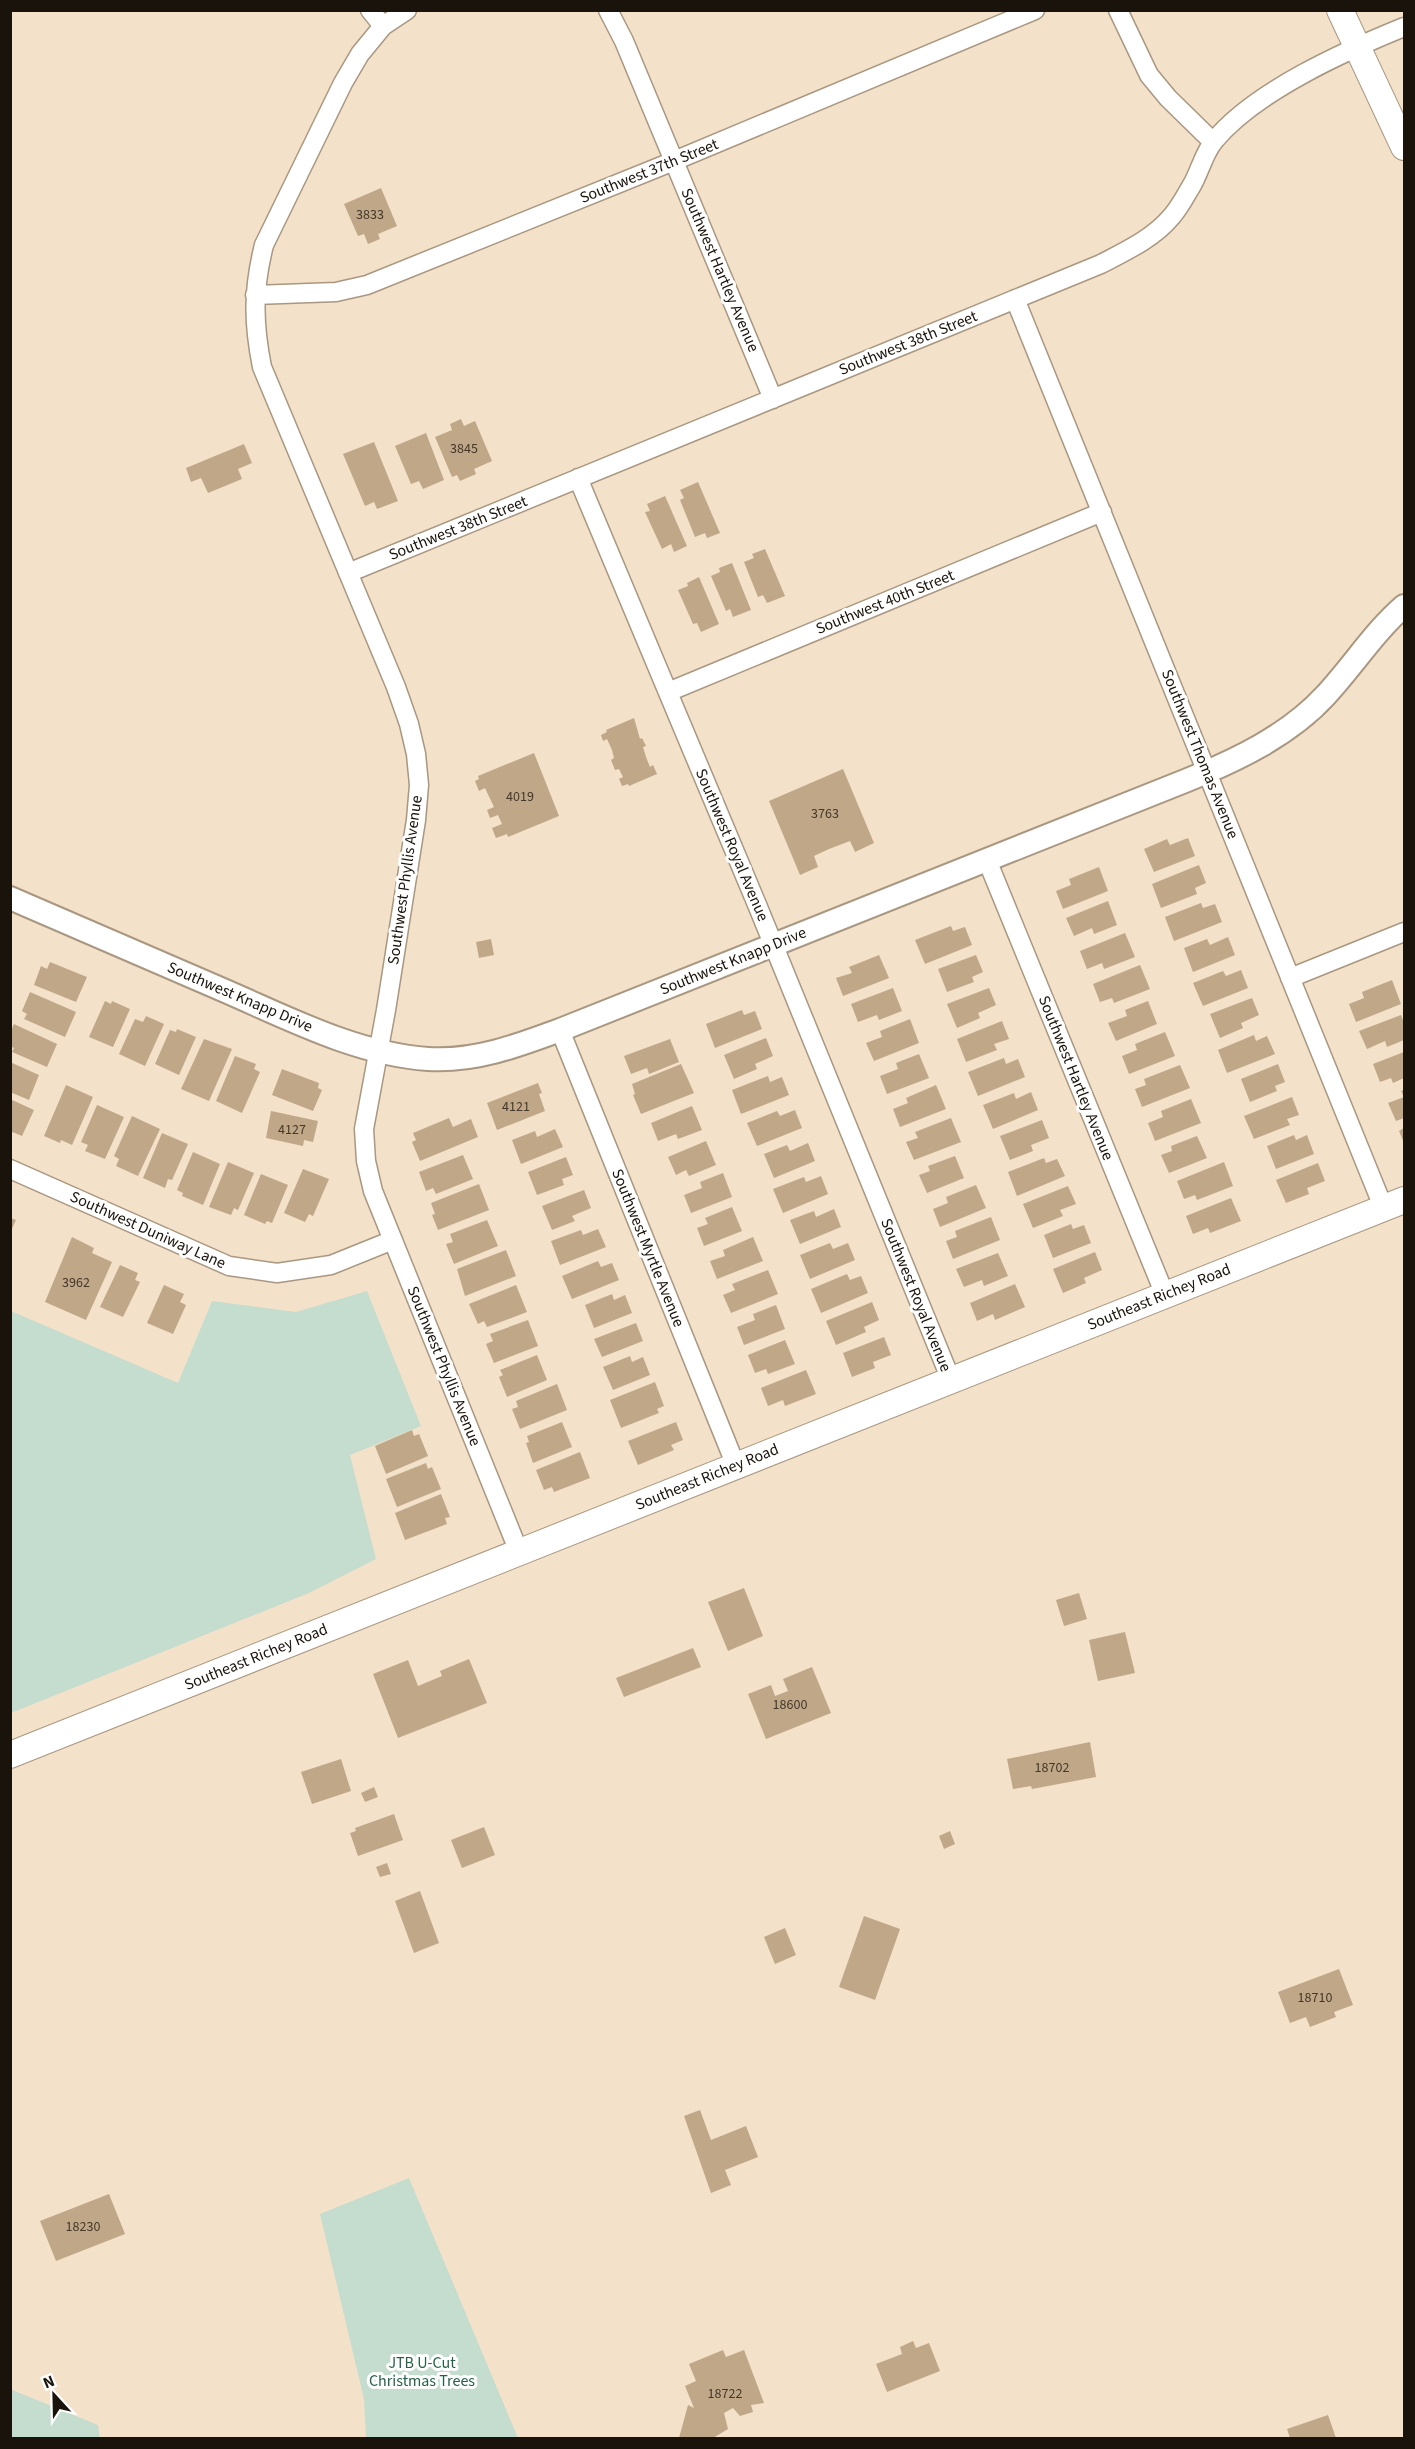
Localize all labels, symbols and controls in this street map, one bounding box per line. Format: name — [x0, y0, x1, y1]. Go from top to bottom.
street label: Southwest 37th Street — [576, 133, 722, 209]
street label: Southwest Hartley Avenue — [675, 185, 765, 355]
house number: 3833 — [356, 205, 384, 225]
street label: Southwest 38th Street — [835, 305, 981, 381]
house number: 3845 — [450, 439, 478, 459]
street label: Southwest 38th Street — [385, 490, 531, 566]
street label: Southwest 40th Street — [812, 564, 958, 640]
street label: Southwest Thomas Avenue — [1156, 666, 1244, 842]
street label: Southwest Royal Avenue — [690, 765, 774, 925]
house number: 4019 — [506, 787, 534, 807]
street label: Southwest Phyllis Avenue — [382, 794, 428, 966]
house number: 3763 — [811, 804, 839, 824]
street label: Southwest Knapp Drive — [657, 922, 810, 1000]
street label: Southwest Knapp Drive — [164, 956, 316, 1038]
street label: Southwest Hartley Avenue — [1033, 992, 1119, 1164]
house number: 4121 — [502, 1097, 530, 1117]
house number: 4127 — [278, 1120, 306, 1140]
street label: Southwest Myrtle Avenue — [606, 1166, 690, 1331]
street label: Southwest Duniway Lane — [67, 1186, 229, 1274]
street label: Southwest Royal Avenue — [875, 1215, 957, 1375]
street label: Southeast Richey Road — [1084, 1258, 1234, 1336]
house number: 3962 — [62, 1273, 90, 1293]
street label: Southwest Phyllis Avenue — [402, 1283, 486, 1449]
street label: Southeast Richey Road — [632, 1438, 782, 1516]
street label: Southeast Richey Road — [181, 1618, 331, 1696]
house number: 18600 — [773, 1695, 807, 1715]
house number: 18702 — [1035, 1758, 1069, 1778]
house number: 18710 — [1298, 1988, 1332, 2008]
house number: 18230 — [66, 2217, 100, 2237]
park label: JTB U-Cut Christmas Trees — [369, 2352, 475, 2392]
north arrow — [24, 2365, 84, 2425]
text: N — [40, 2370, 58, 2394]
house number: 18722 — [708, 2384, 742, 2404]

